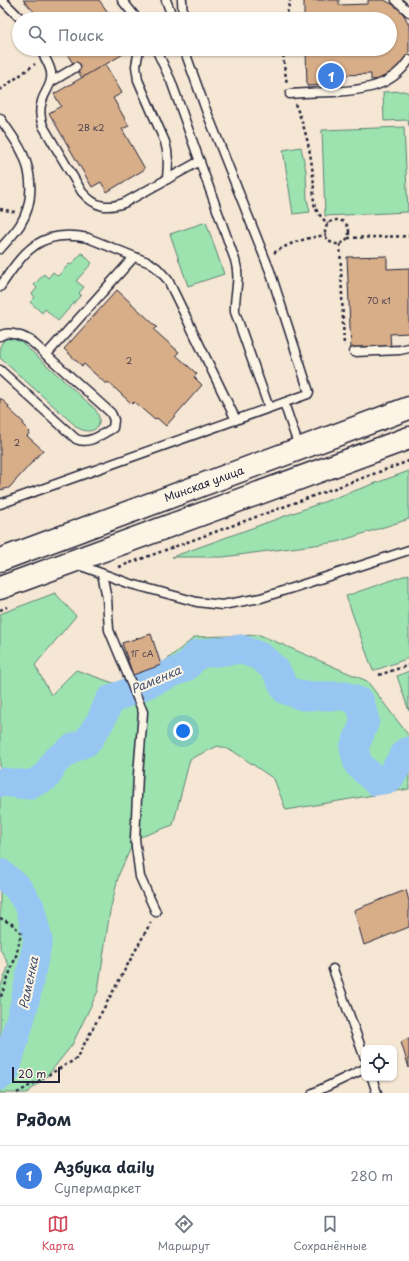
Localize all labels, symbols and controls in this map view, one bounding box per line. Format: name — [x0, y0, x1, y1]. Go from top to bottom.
search box — [12, 12, 397, 56]
icon: search — [26, 23, 48, 45]
text: Поиск — [58, 23, 104, 46]
pin: 1 — [318, 61, 344, 91]
house number: 2В к2 — [78, 120, 104, 134]
house number: 70 к1 — [367, 293, 391, 307]
house number: 2 — [126, 353, 132, 367]
house number: 2 — [14, 435, 20, 449]
street label: Минская улица — [161, 461, 246, 506]
house number: 1Г сА — [130, 646, 154, 660]
water label: Раменка — [128, 660, 184, 698]
your location — [173, 721, 193, 741]
water label: Раменка — [14, 954, 42, 1011]
map controls — [361, 1045, 397, 1081]
button: locate — [361, 1045, 397, 1081]
scale bar — [12, 1065, 60, 1084]
text: 20 m — [18, 1065, 46, 1082]
text: Рядом — [16, 1106, 71, 1132]
text: Азбука daily — [54, 1155, 154, 1178]
text: 1 — [26, 1166, 32, 1185]
text: 280 m — [351, 1166, 393, 1185]
text: Супермаркет — [54, 1178, 141, 1197]
tab: Карта — [42, 1213, 74, 1254]
tab: Маршрут — [158, 1213, 210, 1254]
tab: Сохранённые — [294, 1213, 367, 1254]

